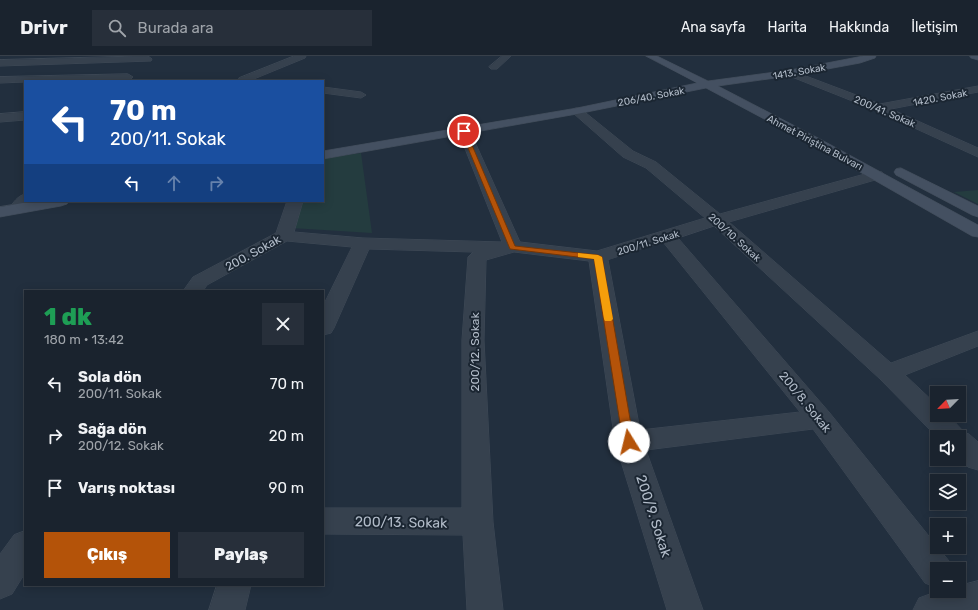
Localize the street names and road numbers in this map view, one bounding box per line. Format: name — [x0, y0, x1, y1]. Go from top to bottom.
street label: 1413. Sokak — [772, 61, 827, 83]
street label: 206/40. Sokak — [617, 84, 686, 109]
street label: 1420. Sokak — [912, 87, 969, 109]
street label: 200/41. Sokak — [852, 94, 918, 131]
street label: Ahmet Piriştina Bulvarı — [765, 113, 864, 173]
street label: 200/10. Sokak — [706, 211, 764, 265]
street label: 200/11. Sokak — [616, 228, 682, 258]
street label: 200. Sokak — [223, 232, 284, 274]
street label: 200/12. Sokak — [468, 312, 482, 392]
street label: 200/8. Sokak — [776, 369, 834, 436]
street label: 200/9. Sokak — [632, 473, 675, 560]
street label: 200/13. Sokak — [355, 513, 448, 532]

